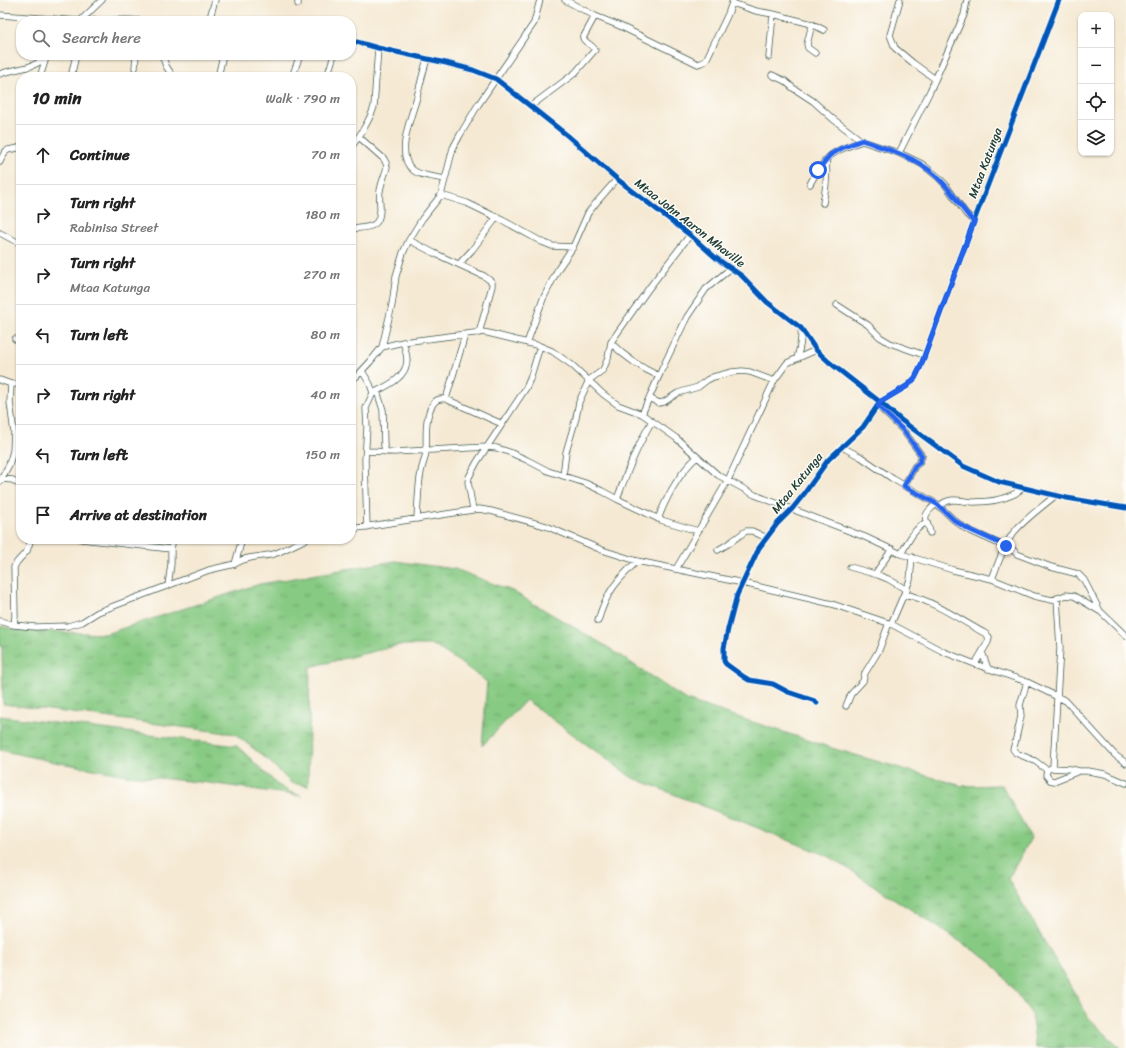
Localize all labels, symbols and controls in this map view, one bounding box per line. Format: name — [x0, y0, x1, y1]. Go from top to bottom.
map controls — [1078, 12, 1114, 156]
button: + — [1078, 12, 1114, 48]
search box — [16, 16, 356, 60]
text: Search here — [62, 25, 141, 51]
icon: search — [30, 27, 52, 49]
button: − — [1078, 48, 1114, 84]
text: 10 min — [32, 83, 81, 113]
button: locate — [1078, 84, 1114, 120]
text: Walk · 790 m — [266, 87, 340, 110]
button: layers — [1078, 120, 1114, 156]
street label: Mtaa Katunga — [962, 124, 1009, 201]
text: Continue — [70, 142, 130, 168]
text: 70 m — [311, 143, 340, 166]
icon: ahead — [32, 144, 54, 166]
route start — [809, 161, 827, 179]
street label: Mtaa John Aaron Mhaville — [630, 172, 750, 274]
text: Turn right — [70, 190, 135, 216]
text: 180 m — [305, 203, 340, 226]
icon: right — [32, 204, 54, 226]
text: Rabinisa Street — [70, 216, 158, 239]
text: Turn right — [70, 250, 135, 276]
text: 270 m — [303, 263, 340, 286]
icon: right — [32, 264, 54, 286]
text: Mtaa Katunga — [70, 276, 150, 299]
text: Turn left — [70, 322, 128, 348]
text: 80 m — [311, 323, 340, 346]
icon: left — [32, 324, 54, 346]
text: Turn right — [70, 382, 135, 408]
text: 40 m — [310, 383, 340, 406]
icon: right — [32, 384, 54, 406]
text: Turn left — [70, 442, 128, 468]
text: 150 m — [305, 443, 340, 466]
icon: left — [32, 444, 54, 466]
street label: Mtaa Katunga — [765, 447, 829, 519]
text: Arrive at destination — [70, 502, 207, 528]
icon: arrive — [32, 504, 54, 526]
route end — [997, 537, 1015, 555]

